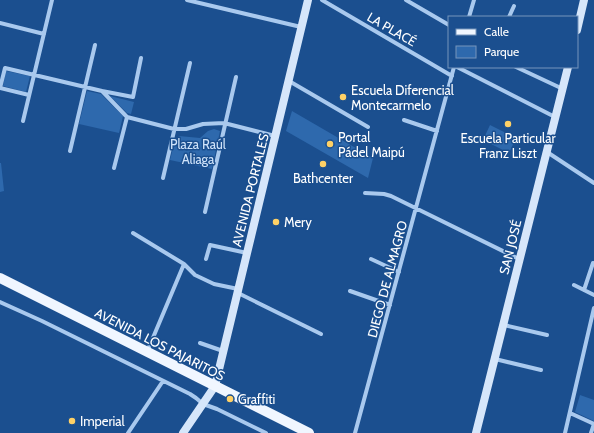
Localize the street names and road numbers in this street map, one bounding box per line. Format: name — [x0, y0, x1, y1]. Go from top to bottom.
street label: LA PLACÉ — [364, 8, 420, 50]
street label: AVENIDA PORTALES — [228, 131, 272, 248]
street label: SAN JOSÉ — [495, 218, 525, 276]
street label: DIEGO DE ALMAGRO — [364, 219, 410, 339]
street label: AVENIDA LOS PAJARITOS — [92, 304, 228, 384]

